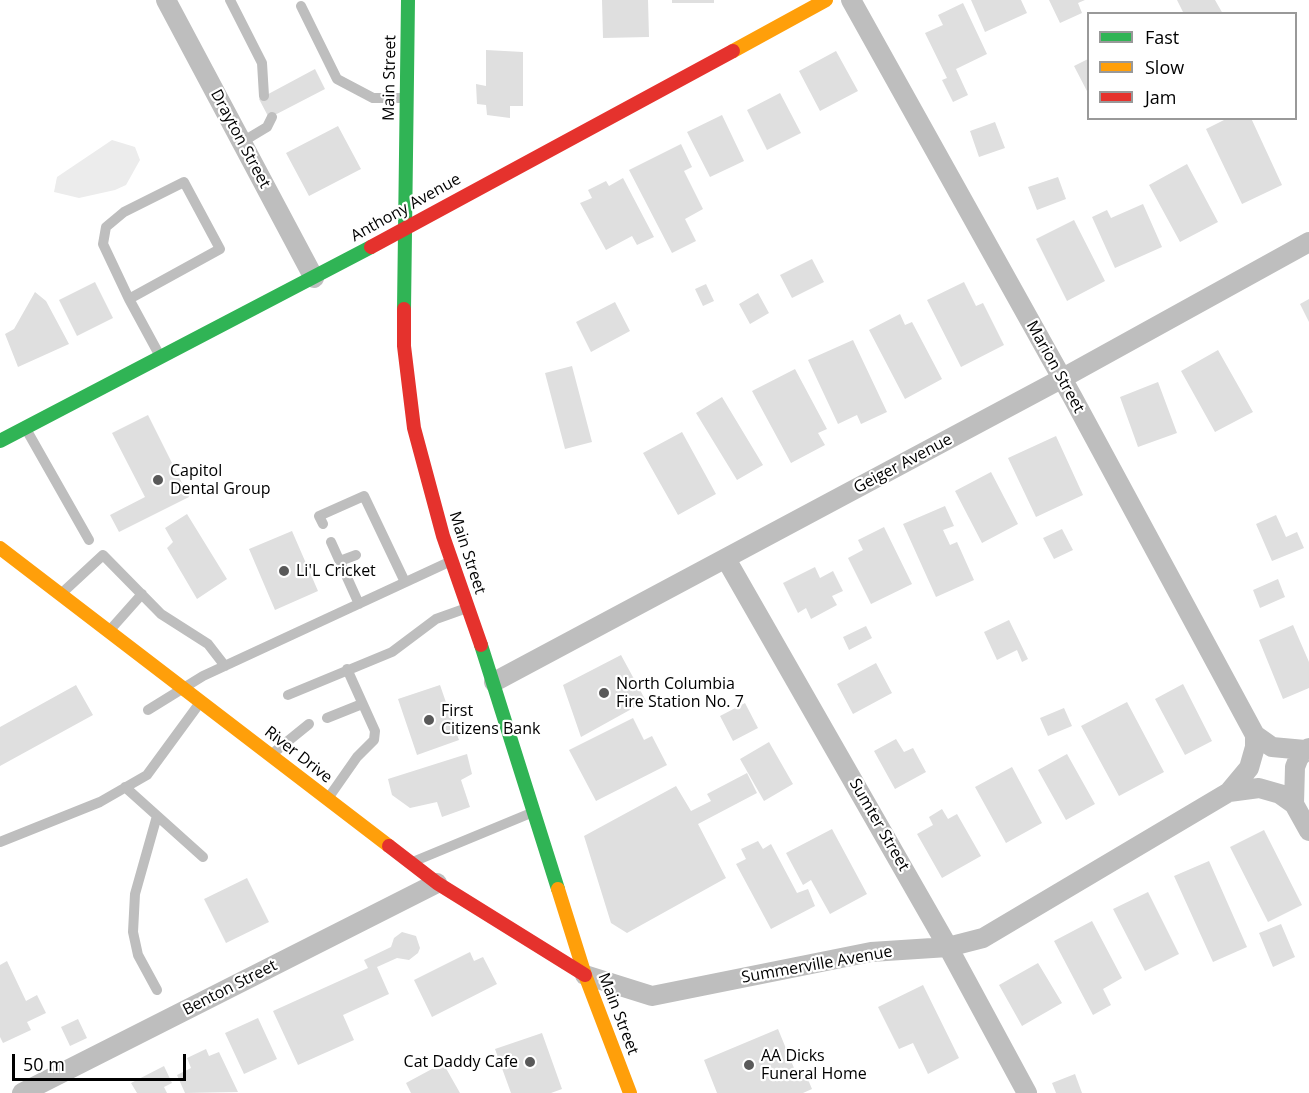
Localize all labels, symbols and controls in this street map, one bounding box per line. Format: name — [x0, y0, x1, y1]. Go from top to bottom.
legend — [1087, 12, 1297, 120]
text: Fast — [1145, 25, 1179, 49]
street label: Main Street — [380, 35, 400, 121]
text: Slow — [1145, 55, 1184, 79]
text: Jam — [1145, 85, 1177, 109]
street label: Drayton Street — [206, 86, 274, 192]
street label: Anthony Avenue — [348, 170, 464, 246]
street label: Marion Street — [1022, 318, 1088, 416]
street label: Geiger Avenue — [850, 430, 956, 498]
place label: Capitol Dental Group — [170, 461, 271, 499]
marker: Capitol Dental Group — [151, 473, 165, 487]
street label: Main Street — [445, 509, 489, 597]
place label: Li'L Cricket — [296, 561, 376, 581]
marker: Li'L Cricket — [277, 564, 291, 578]
place label: North Columbia Fire Station No. 7 — [616, 674, 744, 712]
marker: North Columbia Fire Station No. 7 — [597, 686, 611, 700]
place label: First Citizens Bank — [441, 701, 540, 739]
marker: First Citizens Bank — [422, 713, 436, 727]
street label: River Drive — [260, 723, 336, 787]
street label: Sumter Street — [845, 775, 913, 875]
street label: Summerville Avenue — [740, 942, 894, 988]
street label: Benton Street — [180, 956, 280, 1020]
street label: Main Street — [594, 970, 642, 1058]
scale bar — [15, 1042, 189, 1080]
place label: AA Dicks Funeral Home — [761, 1046, 867, 1084]
text: 50 m — [23, 1052, 65, 1076]
place label: Cat Daddy Cafe — [404, 1052, 518, 1072]
marker: Cat Daddy Cafe — [523, 1055, 537, 1069]
marker: AA Dicks Funeral Home — [742, 1058, 756, 1072]

